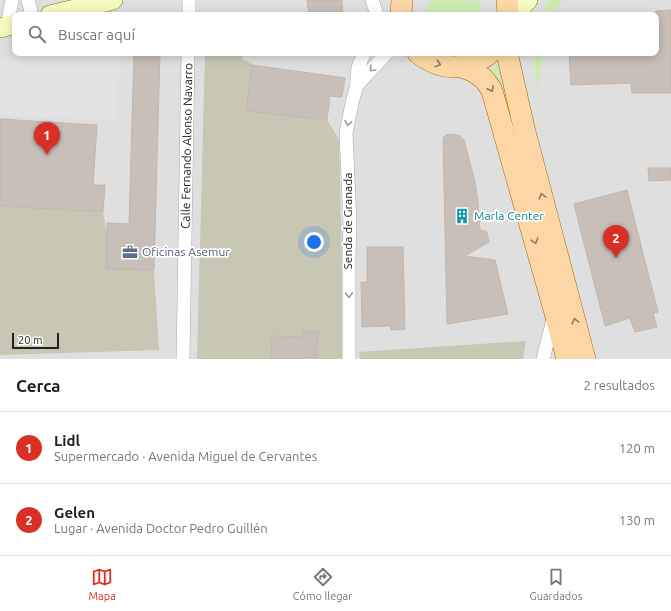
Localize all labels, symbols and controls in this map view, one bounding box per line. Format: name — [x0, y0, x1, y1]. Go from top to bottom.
search box — [12, 12, 659, 56]
icon: search — [26, 23, 48, 45]
text: Buscar aquí — [58, 26, 135, 43]
one-way arrow — [435, 59, 442, 68]
street label: Calle Fernando Alonso Navarro — [179, 63, 194, 229]
one-way arrow — [370, 64, 377, 72]
one-way arrow — [486, 85, 494, 92]
one-way arrow — [344, 120, 353, 126]
pin: 1 — [34, 122, 60, 155]
street label: Senda de Granada — [341, 173, 354, 269]
one-way arrow — [538, 192, 546, 199]
building icon: Marla Center — [453, 207, 471, 225]
place label: Marla Center — [474, 209, 544, 222]
pin: 2 — [603, 225, 629, 258]
your location — [304, 232, 324, 252]
one-way arrow — [530, 237, 539, 244]
office icon: Oficinas Asemur — [121, 243, 139, 261]
place label: Oficinas Asemur — [142, 245, 230, 258]
one-way arrow — [345, 292, 353, 298]
one-way arrow — [571, 318, 580, 325]
scale bar — [12, 331, 59, 350]
text: 20 m — [18, 334, 42, 346]
text: Cerca — [16, 376, 61, 395]
text: 2 resultados — [584, 378, 655, 392]
text: Lidl — [54, 432, 80, 449]
text: 1 — [25, 441, 33, 455]
text: 120 m — [619, 441, 655, 455]
text: Supermercado · Avenida Miguel de Cervantes — [54, 449, 317, 463]
text: Gelen — [54, 504, 95, 521]
text: 2 — [25, 513, 33, 527]
text: 130 m — [619, 513, 655, 527]
text: Lugar · Avenida Doctor Pedro Guillén — [54, 521, 268, 535]
tab: Mapa — [88, 566, 116, 602]
tab: Cómo llegar — [293, 566, 352, 602]
tab: Guardados — [529, 566, 583, 602]

